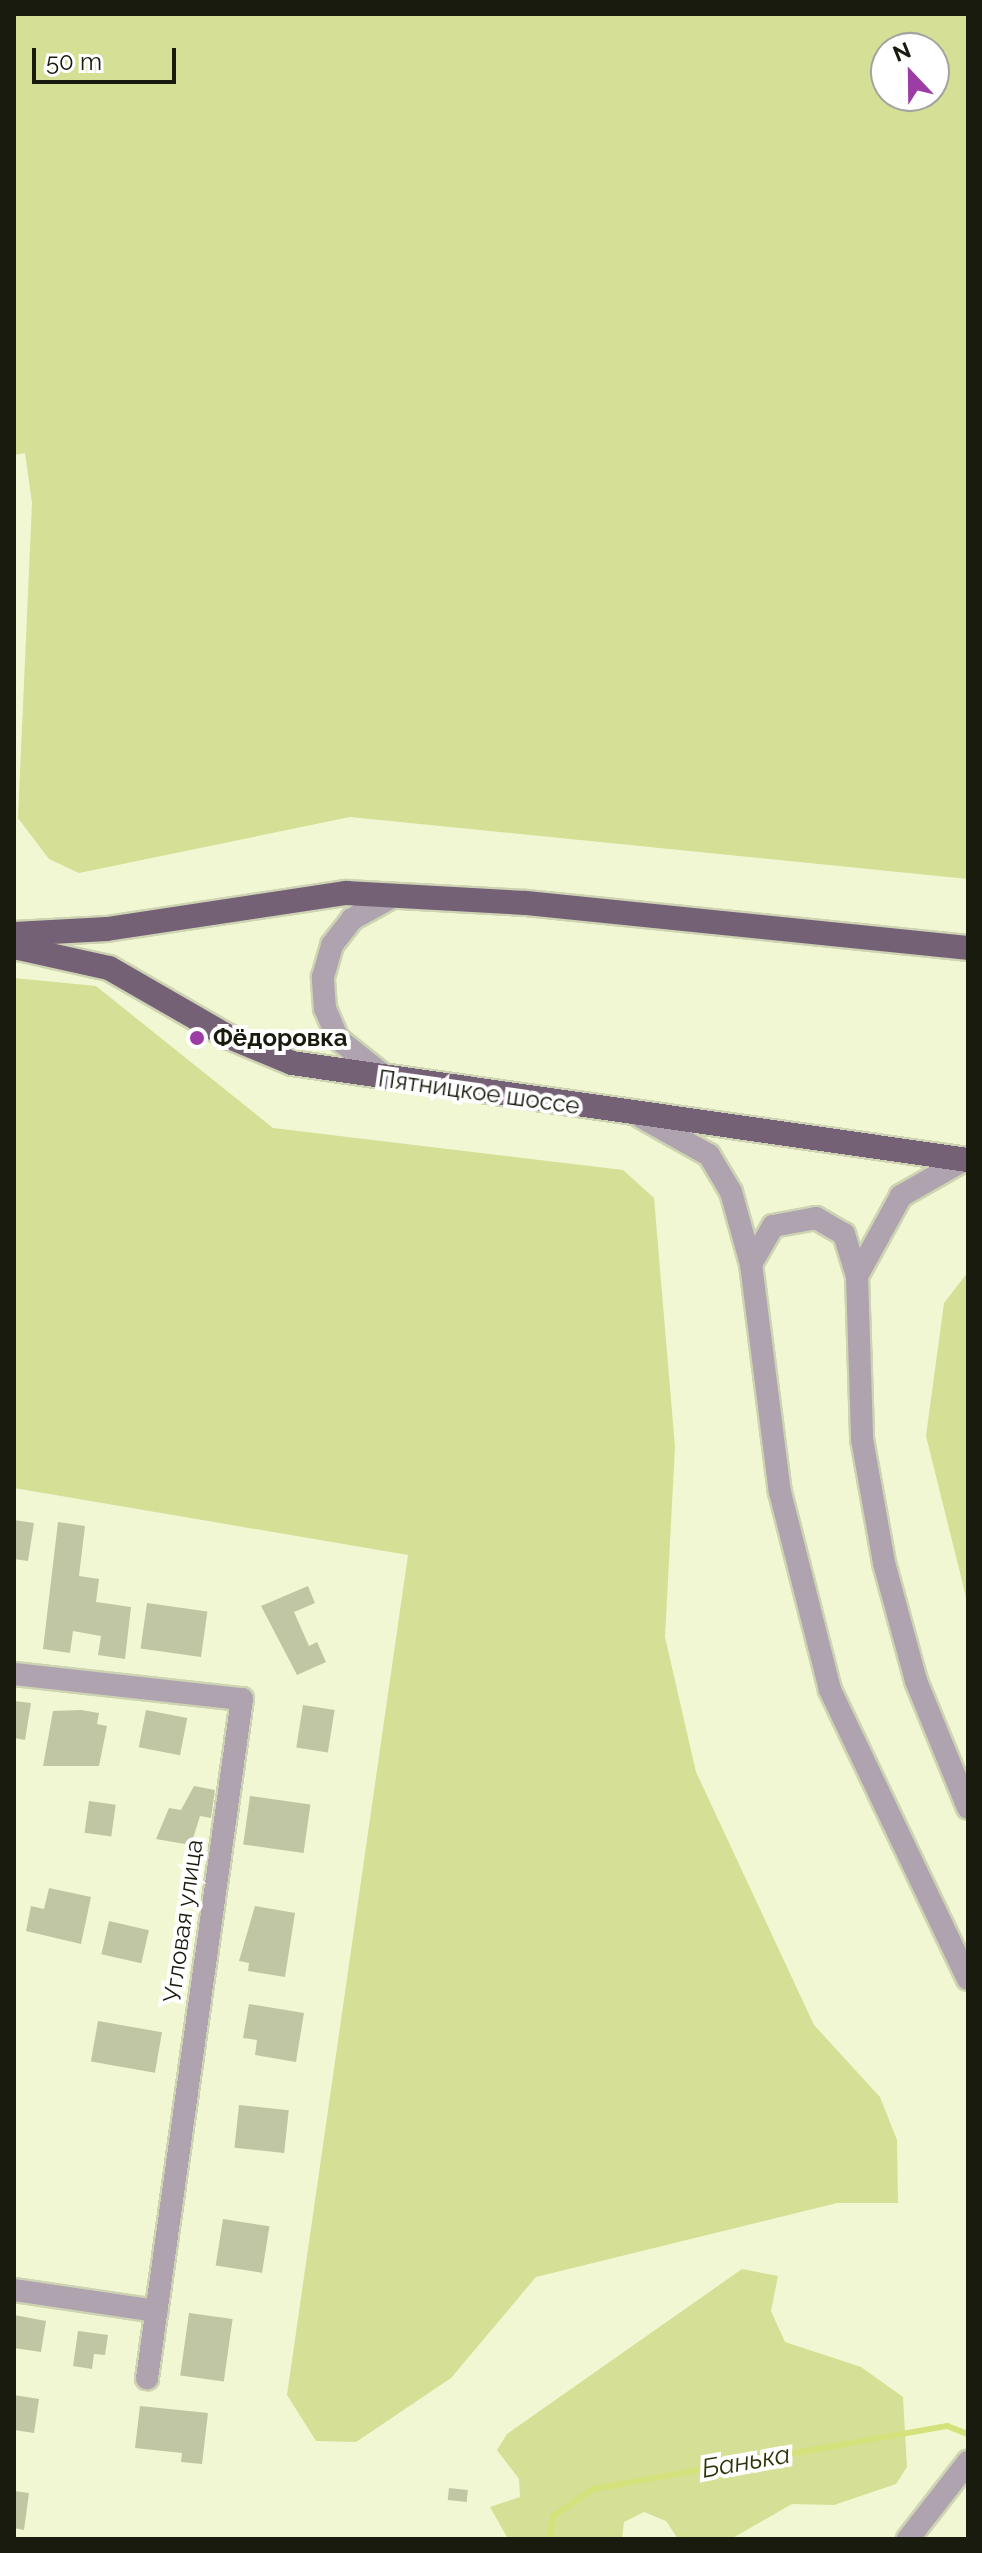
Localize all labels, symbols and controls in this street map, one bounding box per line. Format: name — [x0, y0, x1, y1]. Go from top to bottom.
scale bar — [36, 32, 180, 82]
north arrow — [870, 32, 950, 112]
text: N — [889, 36, 914, 67]
text: 50 m — [46, 47, 102, 76]
place label: Фёдоровка — [213, 1024, 348, 1052]
marker: Фёдоровка — [188, 1029, 206, 1047]
street label: Пятницкое шоссе — [376, 1064, 582, 1120]
street label: Угловая улица — [157, 1837, 209, 2005]
water label: Банька — [699, 2439, 793, 2485]

